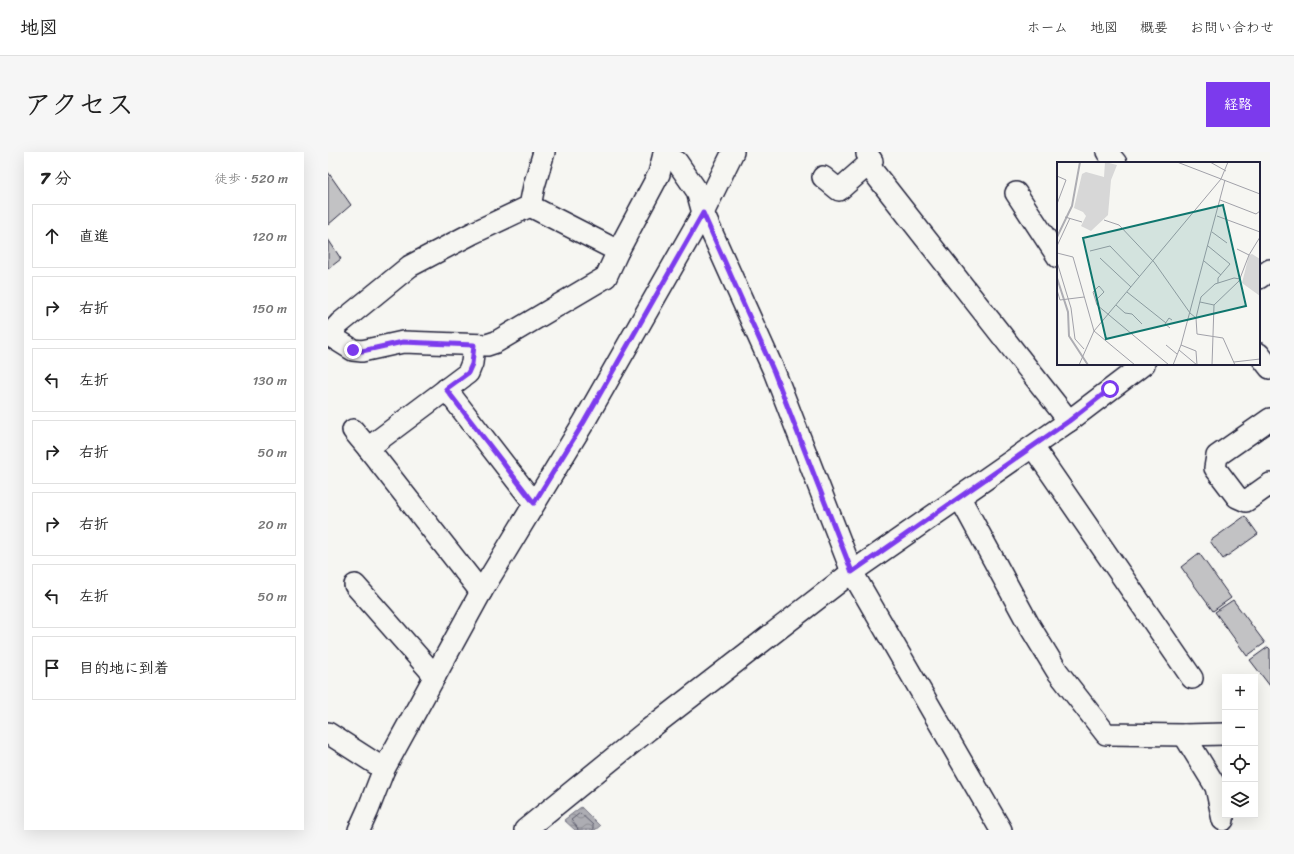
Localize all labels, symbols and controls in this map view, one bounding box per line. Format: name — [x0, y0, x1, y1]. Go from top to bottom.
text: 地図 — [20, 11, 58, 44]
text: ホーム — [1027, 15, 1068, 40]
text: 地図 — [1090, 15, 1118, 40]
text: 概要 — [1140, 15, 1168, 40]
text: お問い合わせ — [1190, 15, 1274, 40]
text: アクセス — [24, 80, 134, 129]
button: 経路 — [1206, 82, 1270, 127]
inset map — [1057, 162, 1260, 365]
text: 7 分 — [40, 163, 71, 193]
text: 徒歩 · 520 m — [215, 167, 288, 190]
text: 直進 — [79, 223, 109, 249]
icon: ahead — [41, 225, 63, 247]
text: 120 m — [252, 225, 287, 248]
text: 右折 — [79, 295, 109, 321]
icon: right — [41, 297, 63, 319]
text: 150 m — [252, 297, 287, 320]
route end — [344, 341, 362, 359]
text: 左折 — [79, 367, 109, 393]
icon: left — [41, 369, 63, 391]
text: 130 m — [253, 369, 287, 392]
route start — [1101, 380, 1119, 398]
text: 右折 — [79, 439, 109, 465]
icon: right — [41, 441, 63, 463]
text: 50 m — [257, 441, 287, 464]
text: 右折 — [79, 511, 109, 537]
icon: right — [41, 513, 63, 535]
text: 20 m — [258, 513, 287, 536]
text: 左折 — [79, 583, 109, 609]
icon: left — [41, 585, 63, 607]
text: 50 m — [257, 585, 287, 608]
text: 目的地に到着 — [79, 655, 169, 681]
icon: arrive — [41, 657, 63, 679]
map controls — [1222, 674, 1258, 818]
button: + — [1222, 674, 1258, 710]
button: − — [1222, 710, 1258, 746]
button: locate — [1222, 746, 1258, 782]
button: layers — [1222, 782, 1258, 818]

